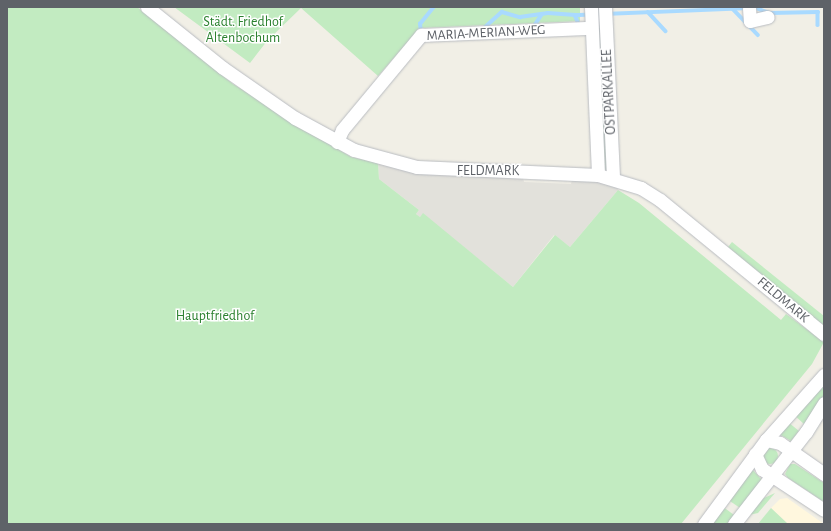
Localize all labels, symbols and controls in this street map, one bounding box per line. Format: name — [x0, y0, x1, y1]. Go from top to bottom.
park label: Städt. Friedhof Altenbochum — [203, 14, 283, 46]
street label: MARIA-MERIAN-WEG — [426, 21, 546, 45]
street label: OSTPARKALLEE — [598, 49, 620, 135]
street label: FELDMARK — [457, 163, 519, 179]
street label: FELDMARK — [754, 274, 812, 326]
park label: Hauptfriedhof — [176, 308, 254, 324]

